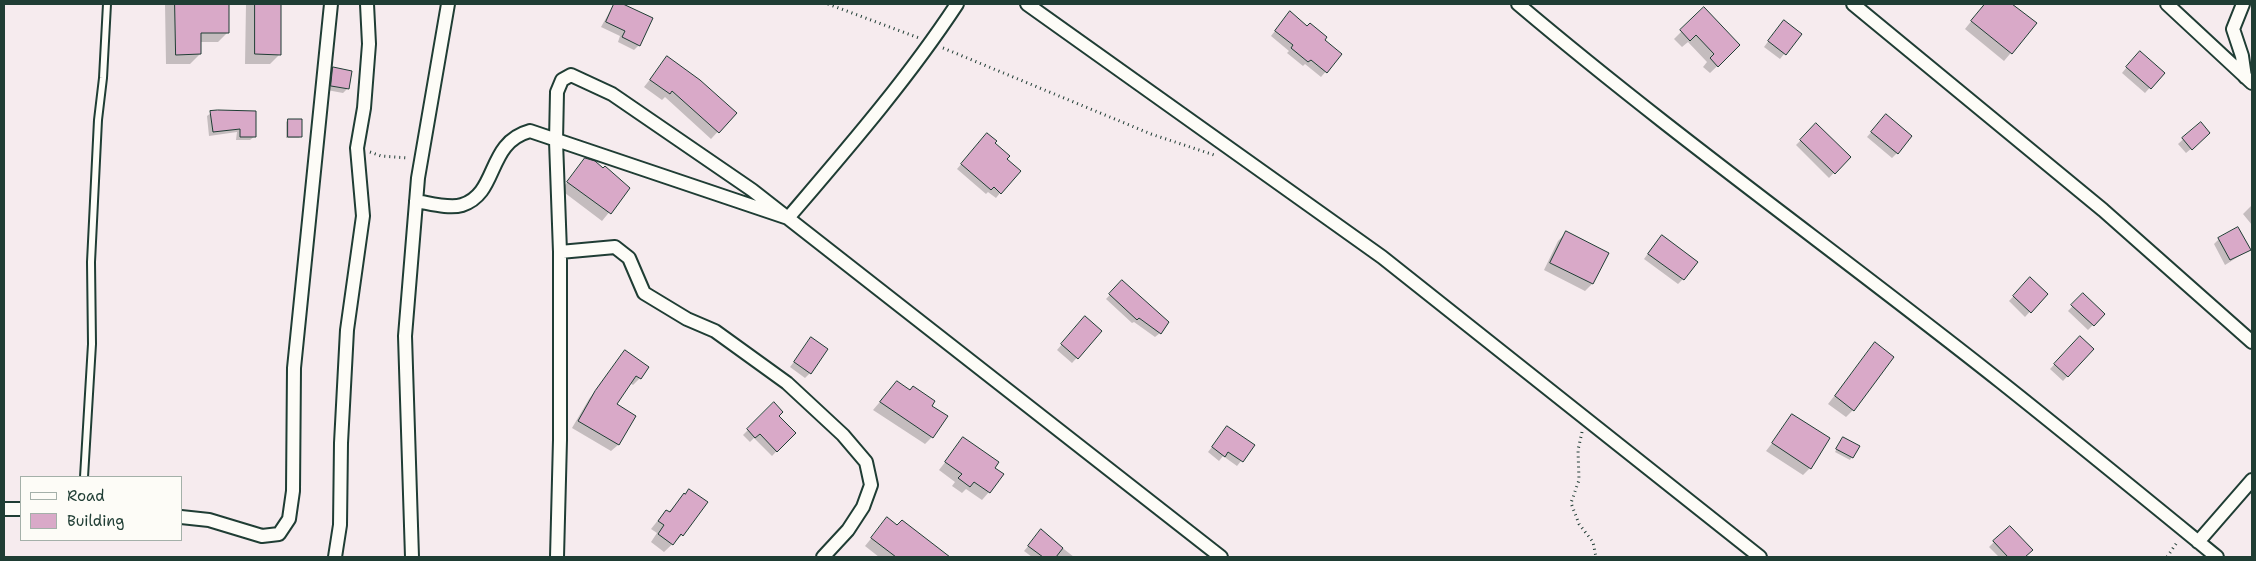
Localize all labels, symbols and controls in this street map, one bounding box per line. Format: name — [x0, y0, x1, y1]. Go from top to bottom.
legend — [20, 476, 182, 541]
text: Road — [67, 486, 105, 506]
text: Building — [67, 511, 124, 531]

